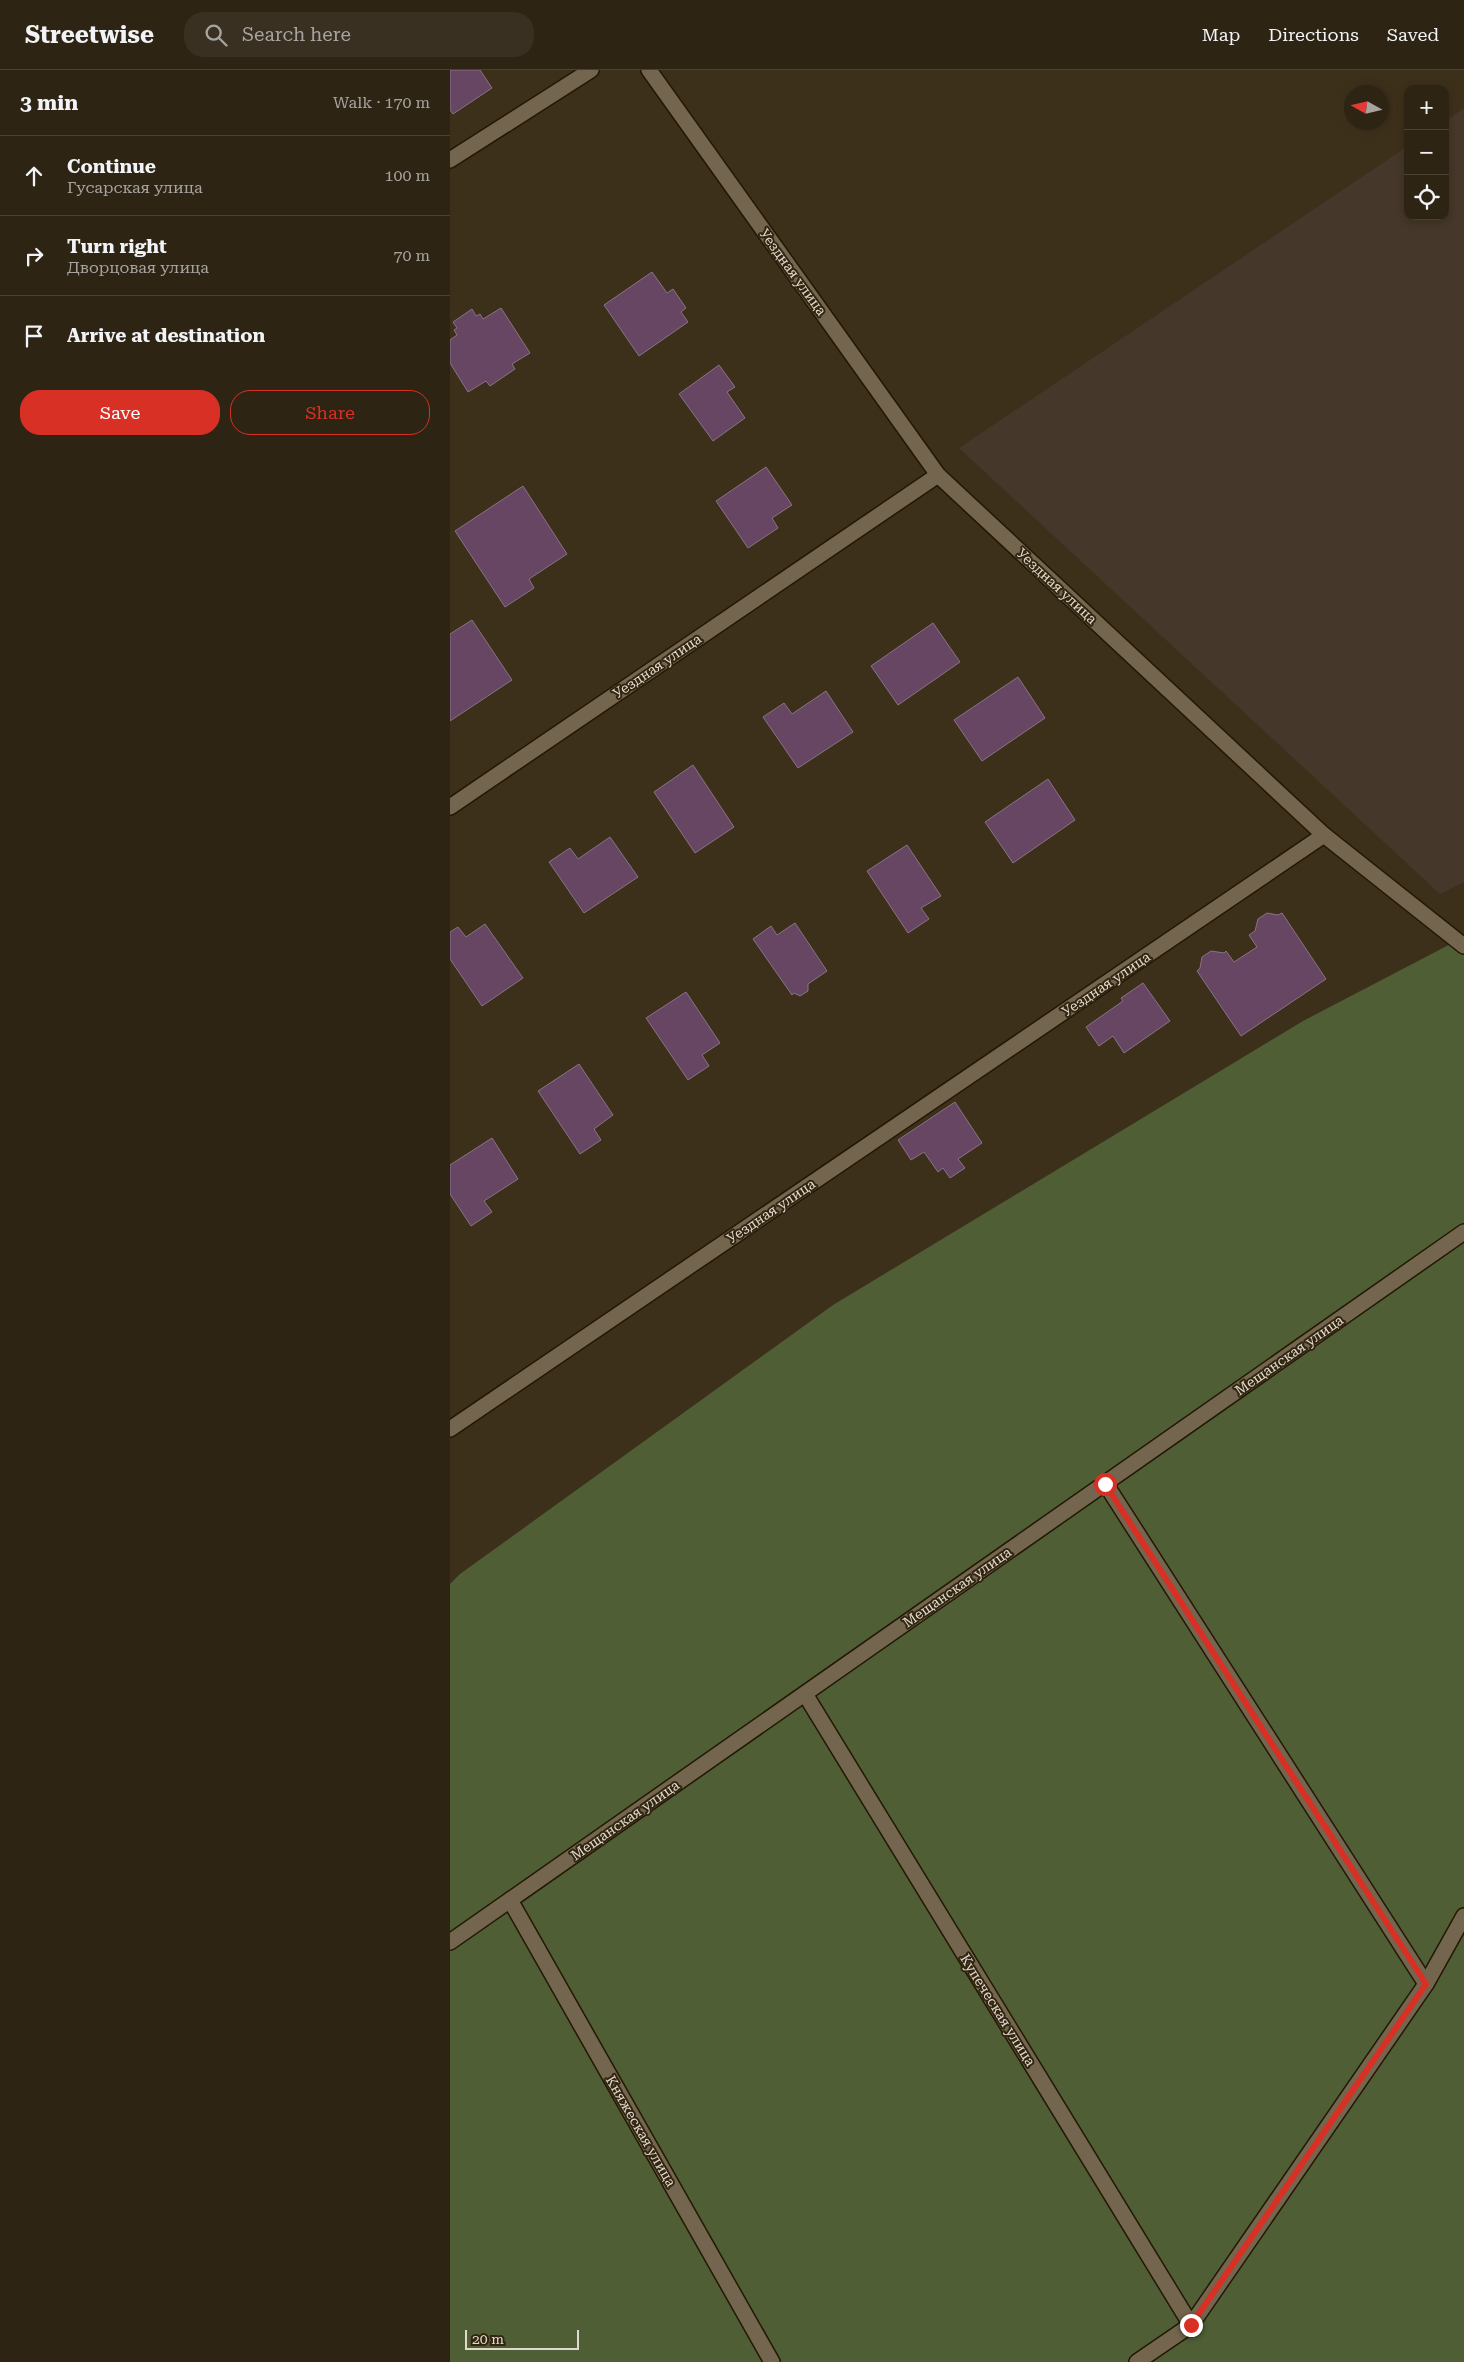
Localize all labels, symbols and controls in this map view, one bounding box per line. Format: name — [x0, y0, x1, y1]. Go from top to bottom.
search box — [184, 12, 534, 57]
text: Streetwise — [25, 21, 154, 49]
icon: search — [202, 21, 230, 49]
text: Search here — [242, 23, 351, 46]
text: Map — [1202, 24, 1240, 45]
text: Directions — [1268, 24, 1359, 45]
text: Saved — [1387, 24, 1439, 45]
north arrow — [1344, 85, 1389, 130]
map controls — [1404, 85, 1449, 220]
button: + — [1404, 85, 1449, 130]
text: 3 min — [20, 91, 78, 115]
text: Walk · 170 m — [333, 93, 430, 112]
button: − — [1404, 130, 1449, 175]
text: Continue — [67, 155, 156, 178]
icon: ahead — [20, 162, 48, 190]
text: 100 m — [384, 166, 430, 185]
button: locate — [1404, 175, 1449, 220]
text: Гусарская улица — [67, 178, 203, 197]
street label: Уездная улица — [756, 226, 830, 319]
text: Turn right — [67, 235, 167, 258]
icon: right — [20, 242, 48, 270]
text: 70 m — [393, 246, 430, 265]
text: Дворцовая улица — [67, 258, 209, 277]
icon: arrive — [20, 322, 48, 350]
text: Arrive at destination — [67, 324, 265, 347]
button: Save — [20, 390, 220, 435]
button: Share — [230, 390, 430, 435]
street label: Уездная улица — [1014, 545, 1100, 627]
street label: Уездная улица — [610, 630, 705, 701]
street label: Уездная улица — [1059, 948, 1154, 1019]
street label: Уездная улица — [724, 1175, 819, 1246]
street label: Мещанская улица — [1232, 1311, 1346, 1398]
route start — [1094, 1473, 1117, 1496]
street label: Мещанская улица — [900, 1543, 1014, 1630]
street label: Мещанская улица — [568, 1776, 682, 1863]
street label: Купеческая улица — [957, 1951, 1039, 2069]
street label: Княжеская улица — [603, 2073, 680, 2190]
route end — [1180, 2314, 1203, 2337]
scale bar — [465, 2327, 579, 2350]
text: 20 m — [472, 2331, 504, 2347]

